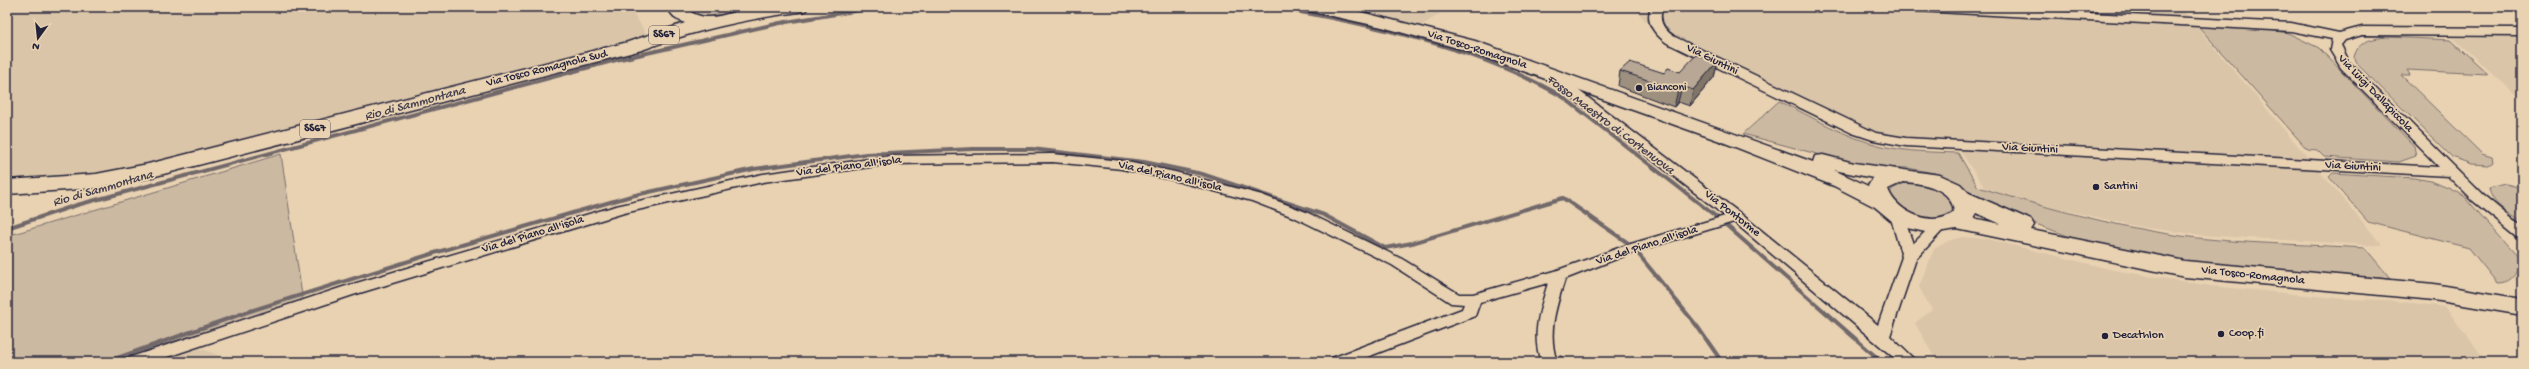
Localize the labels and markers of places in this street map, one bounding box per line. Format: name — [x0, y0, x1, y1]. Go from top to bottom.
place label: Bianconi — [1646, 81, 1687, 95]
marker: Bianconi — [1634, 83, 1644, 93]
place label: Santini — [2104, 180, 2138, 194]
marker: Santini — [2091, 182, 2101, 192]
place label: Coop.fi — [2229, 327, 2264, 341]
place label: Decathlon — [2112, 329, 2164, 343]
marker: Coop.fi — [2216, 329, 2226, 339]
marker: Decathlon — [2100, 331, 2110, 341]

